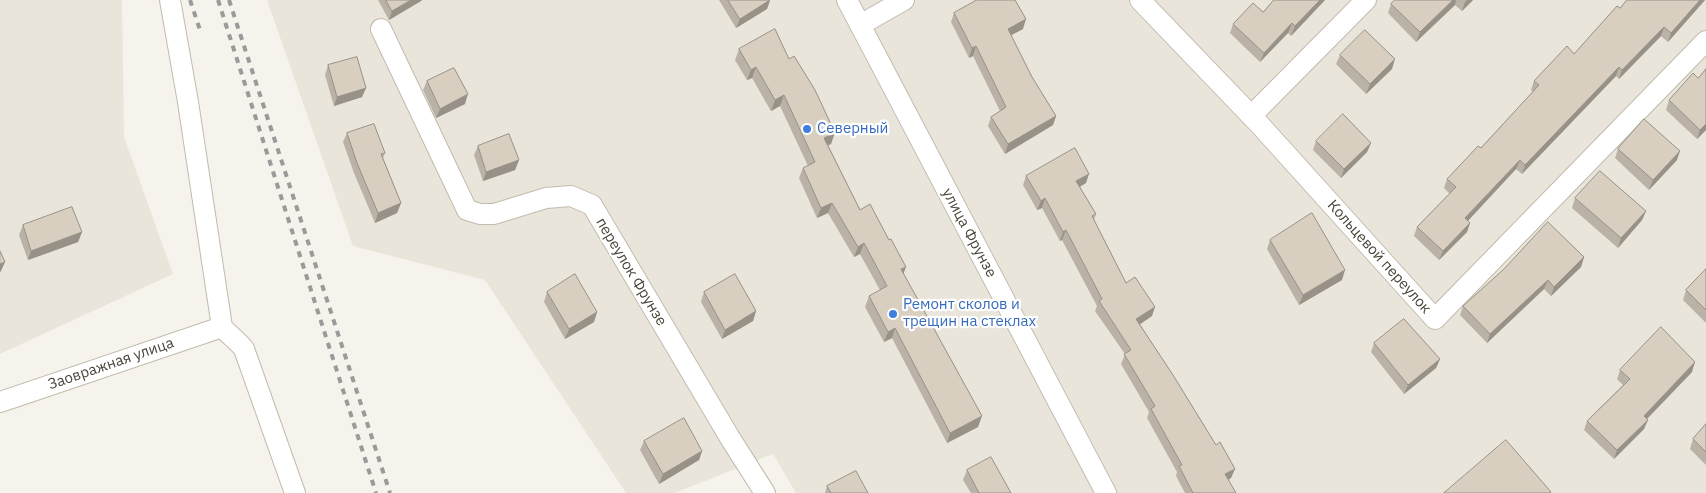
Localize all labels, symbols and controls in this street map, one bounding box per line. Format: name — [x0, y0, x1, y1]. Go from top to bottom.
place label: Северный — [817, 120, 888, 138]
marker: Северный — [801, 123, 813, 135]
street label: улица Фрунзе — [938, 185, 1000, 281]
street label: Кольцевой переулок — [1323, 197, 1435, 317]
street label: переулок Фрунзе — [592, 215, 670, 329]
place label: Ремонт сколов и трещин на стеклах — [903, 296, 1036, 331]
marker: Ремонт сколов и трещин на стеклах — [887, 308, 899, 320]
street label: Заовражная улица — [46, 334, 176, 394]

